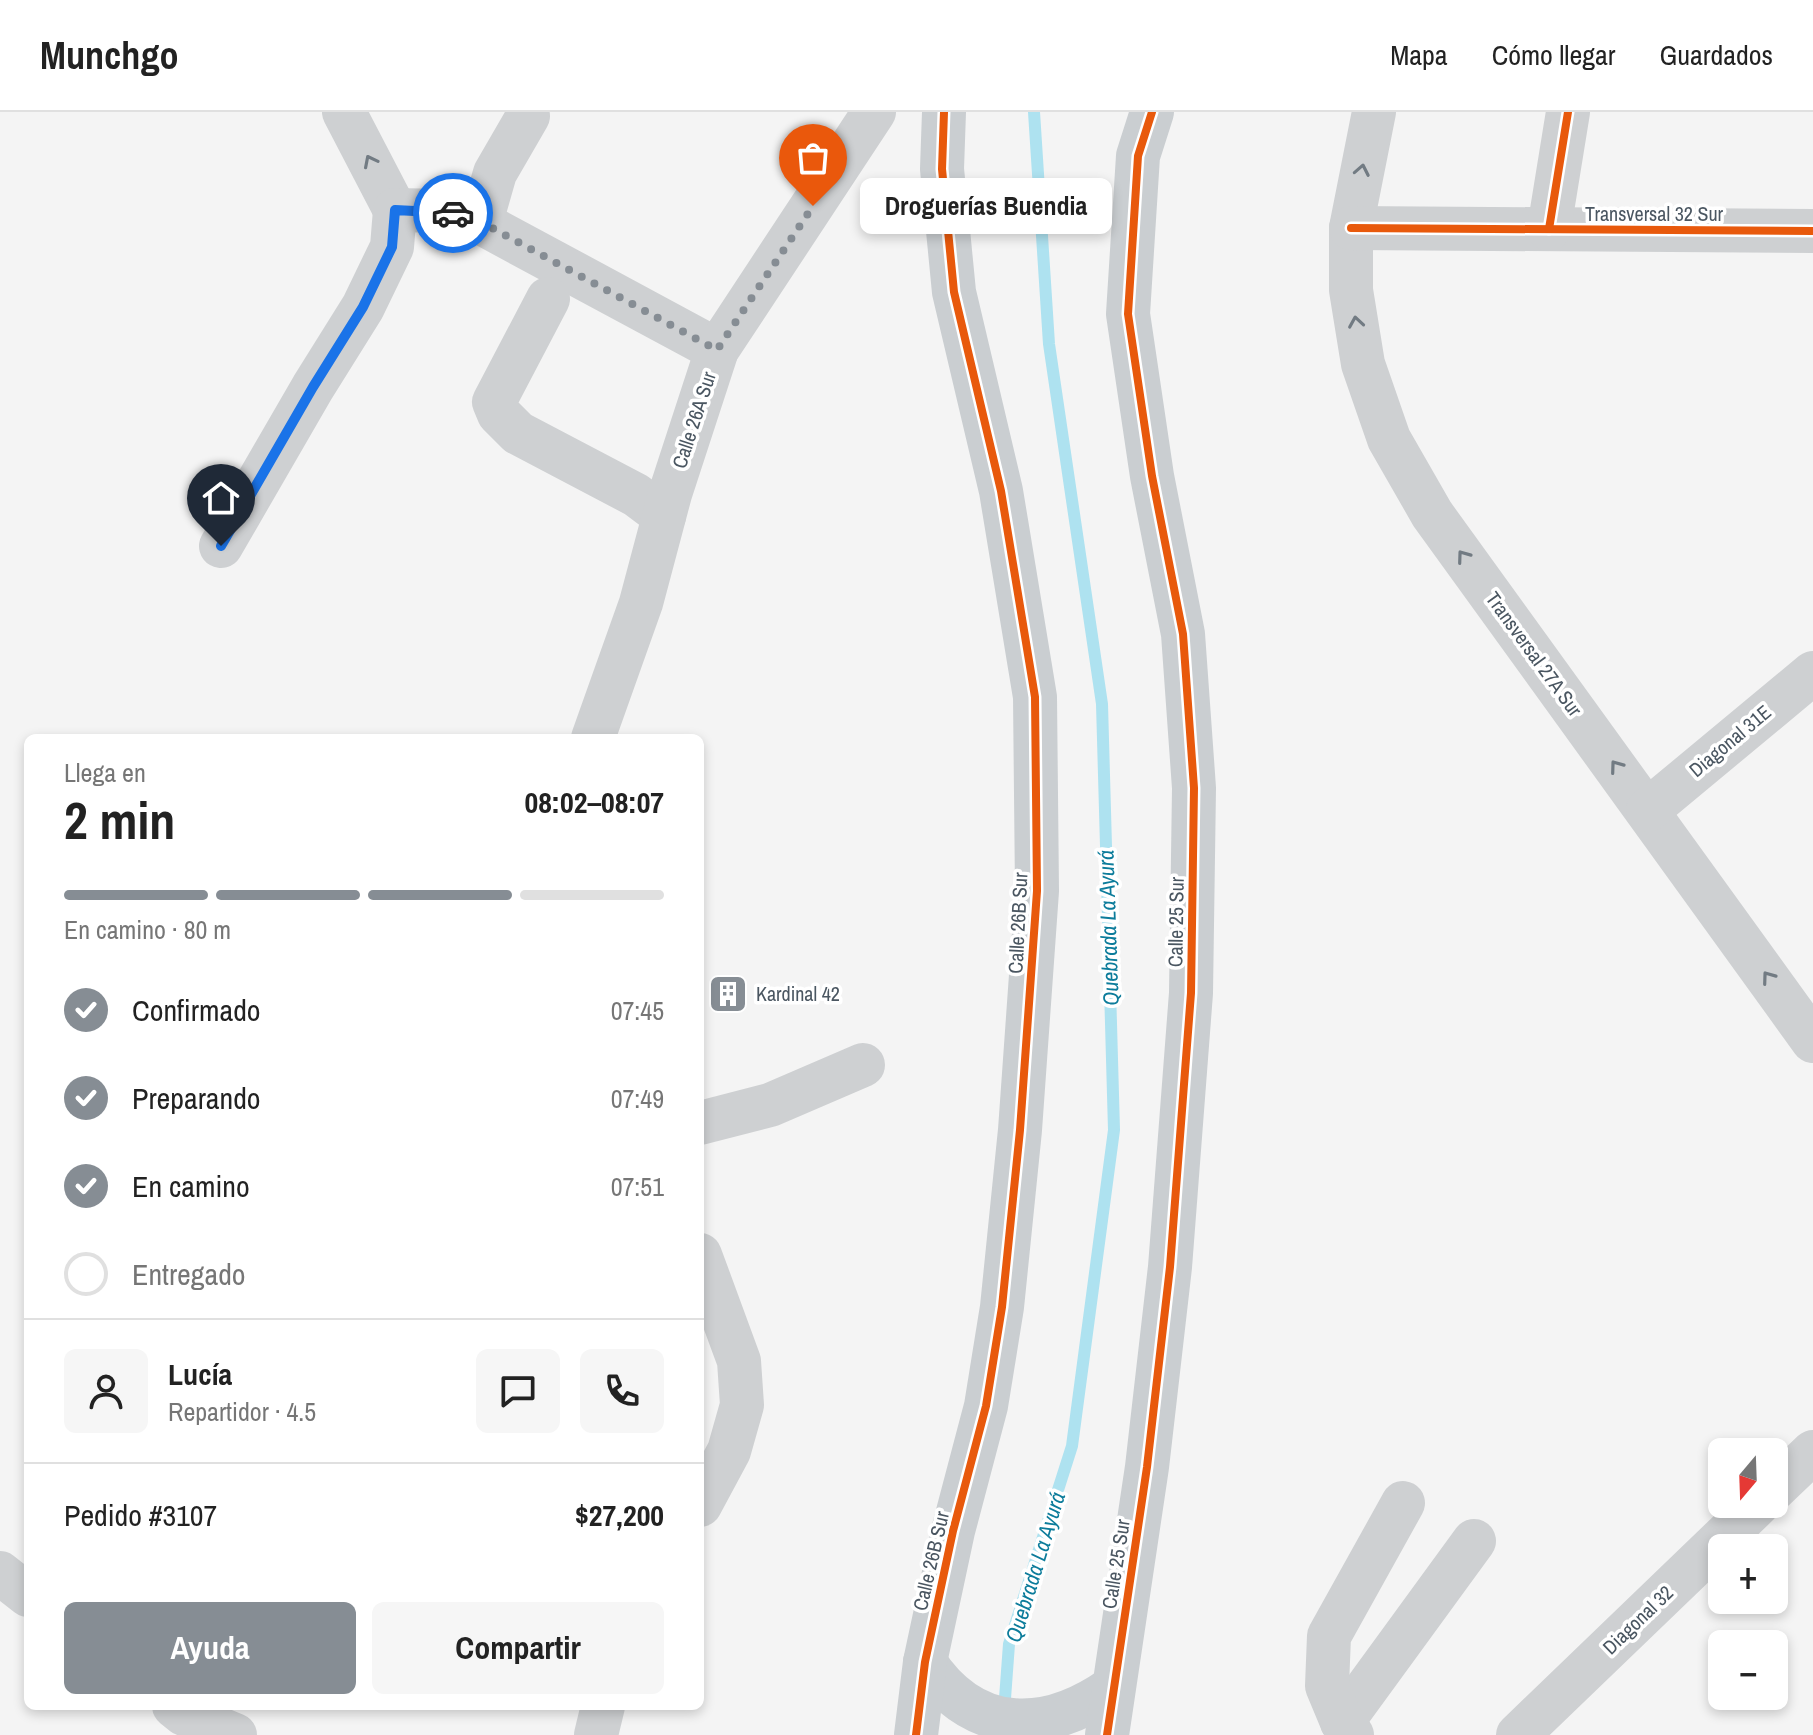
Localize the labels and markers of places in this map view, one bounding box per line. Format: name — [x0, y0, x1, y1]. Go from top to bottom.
pin — [779, 124, 847, 206]
callout: Droguerías Buendia — [861, 178, 1113, 234]
pin — [187, 464, 255, 546]
building icon: Kardinal 42 — [707, 973, 749, 1015]
place label: Kardinal 42 — [756, 980, 840, 1007]

